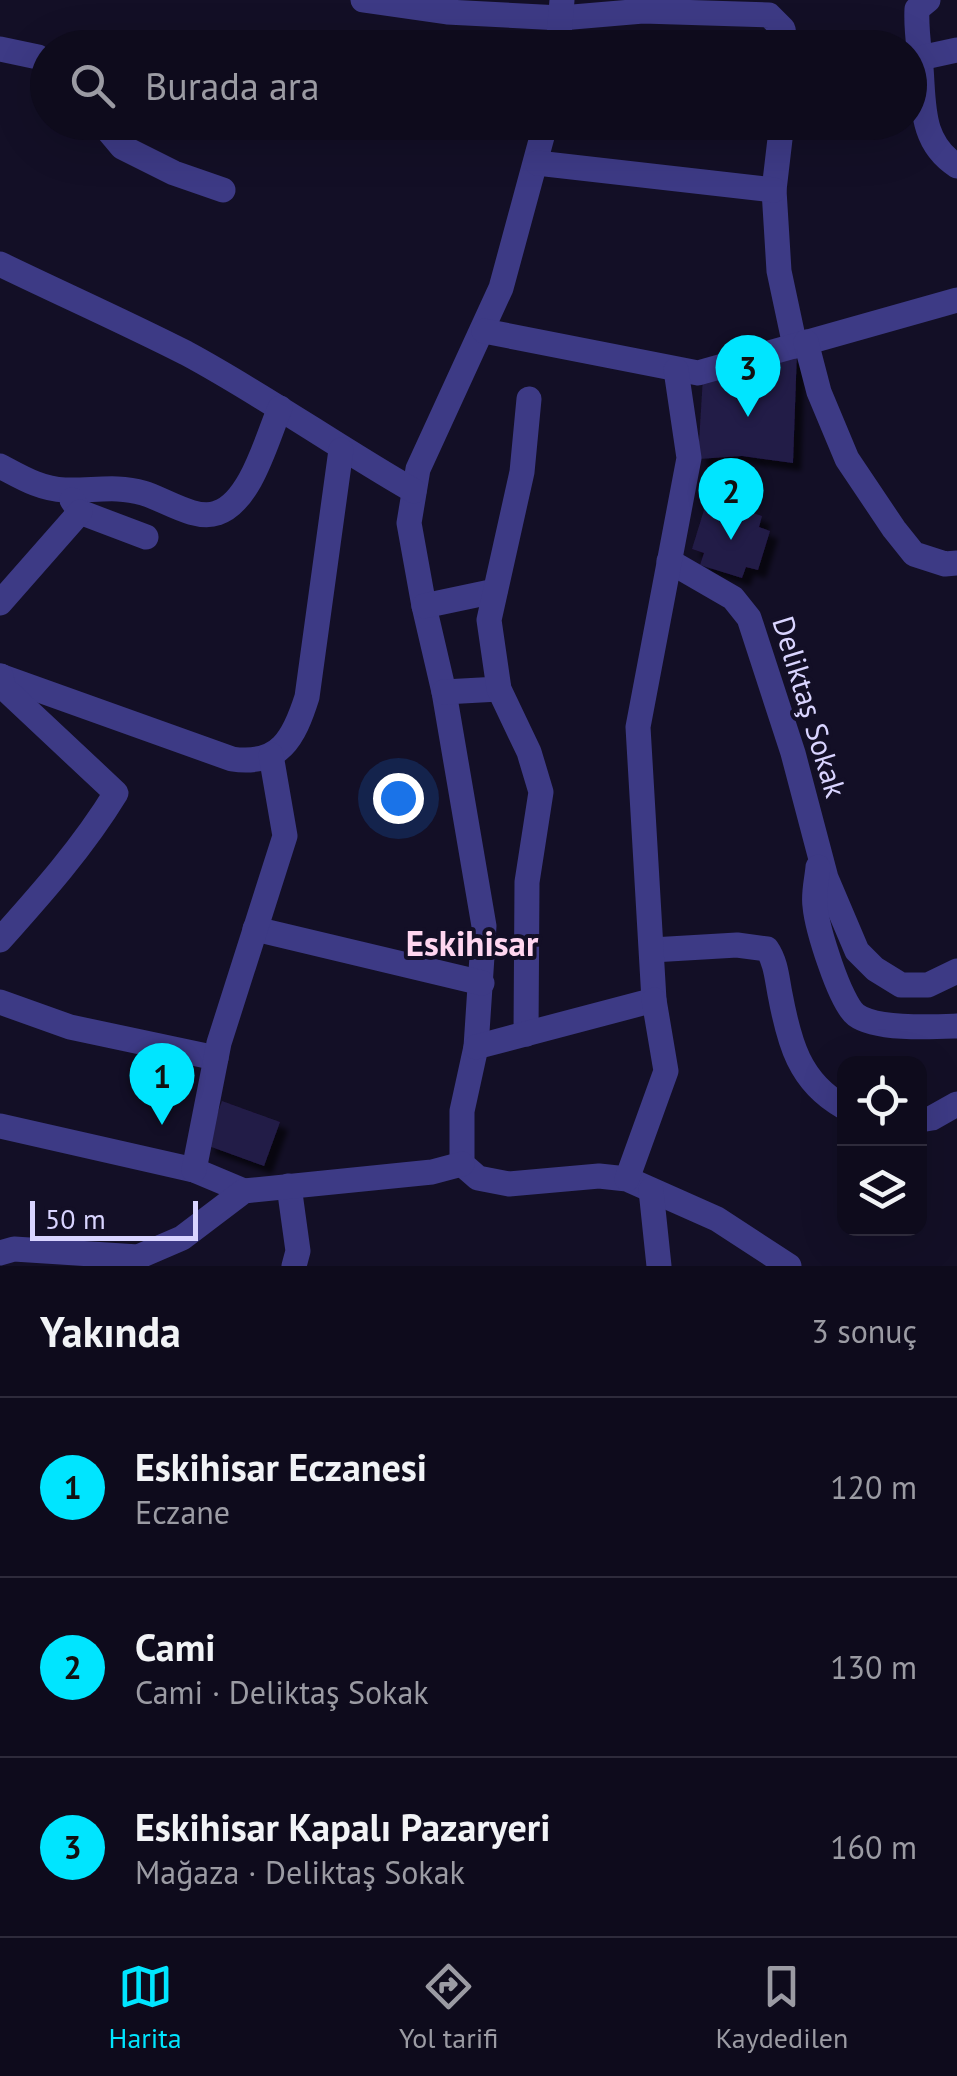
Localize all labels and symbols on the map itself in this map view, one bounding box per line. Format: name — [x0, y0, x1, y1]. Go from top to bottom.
pin: 3 — [716, 334, 780, 417]
pin: 2 — [698, 458, 764, 540]
street label: Deliktaş Sokak — [764, 611, 857, 802]
your location — [373, 773, 424, 824]
district label: Eskihisar — [406, 920, 539, 966]
pin: 1 — [130, 1042, 194, 1125]
scale bar — [30, 1196, 198, 1240]

